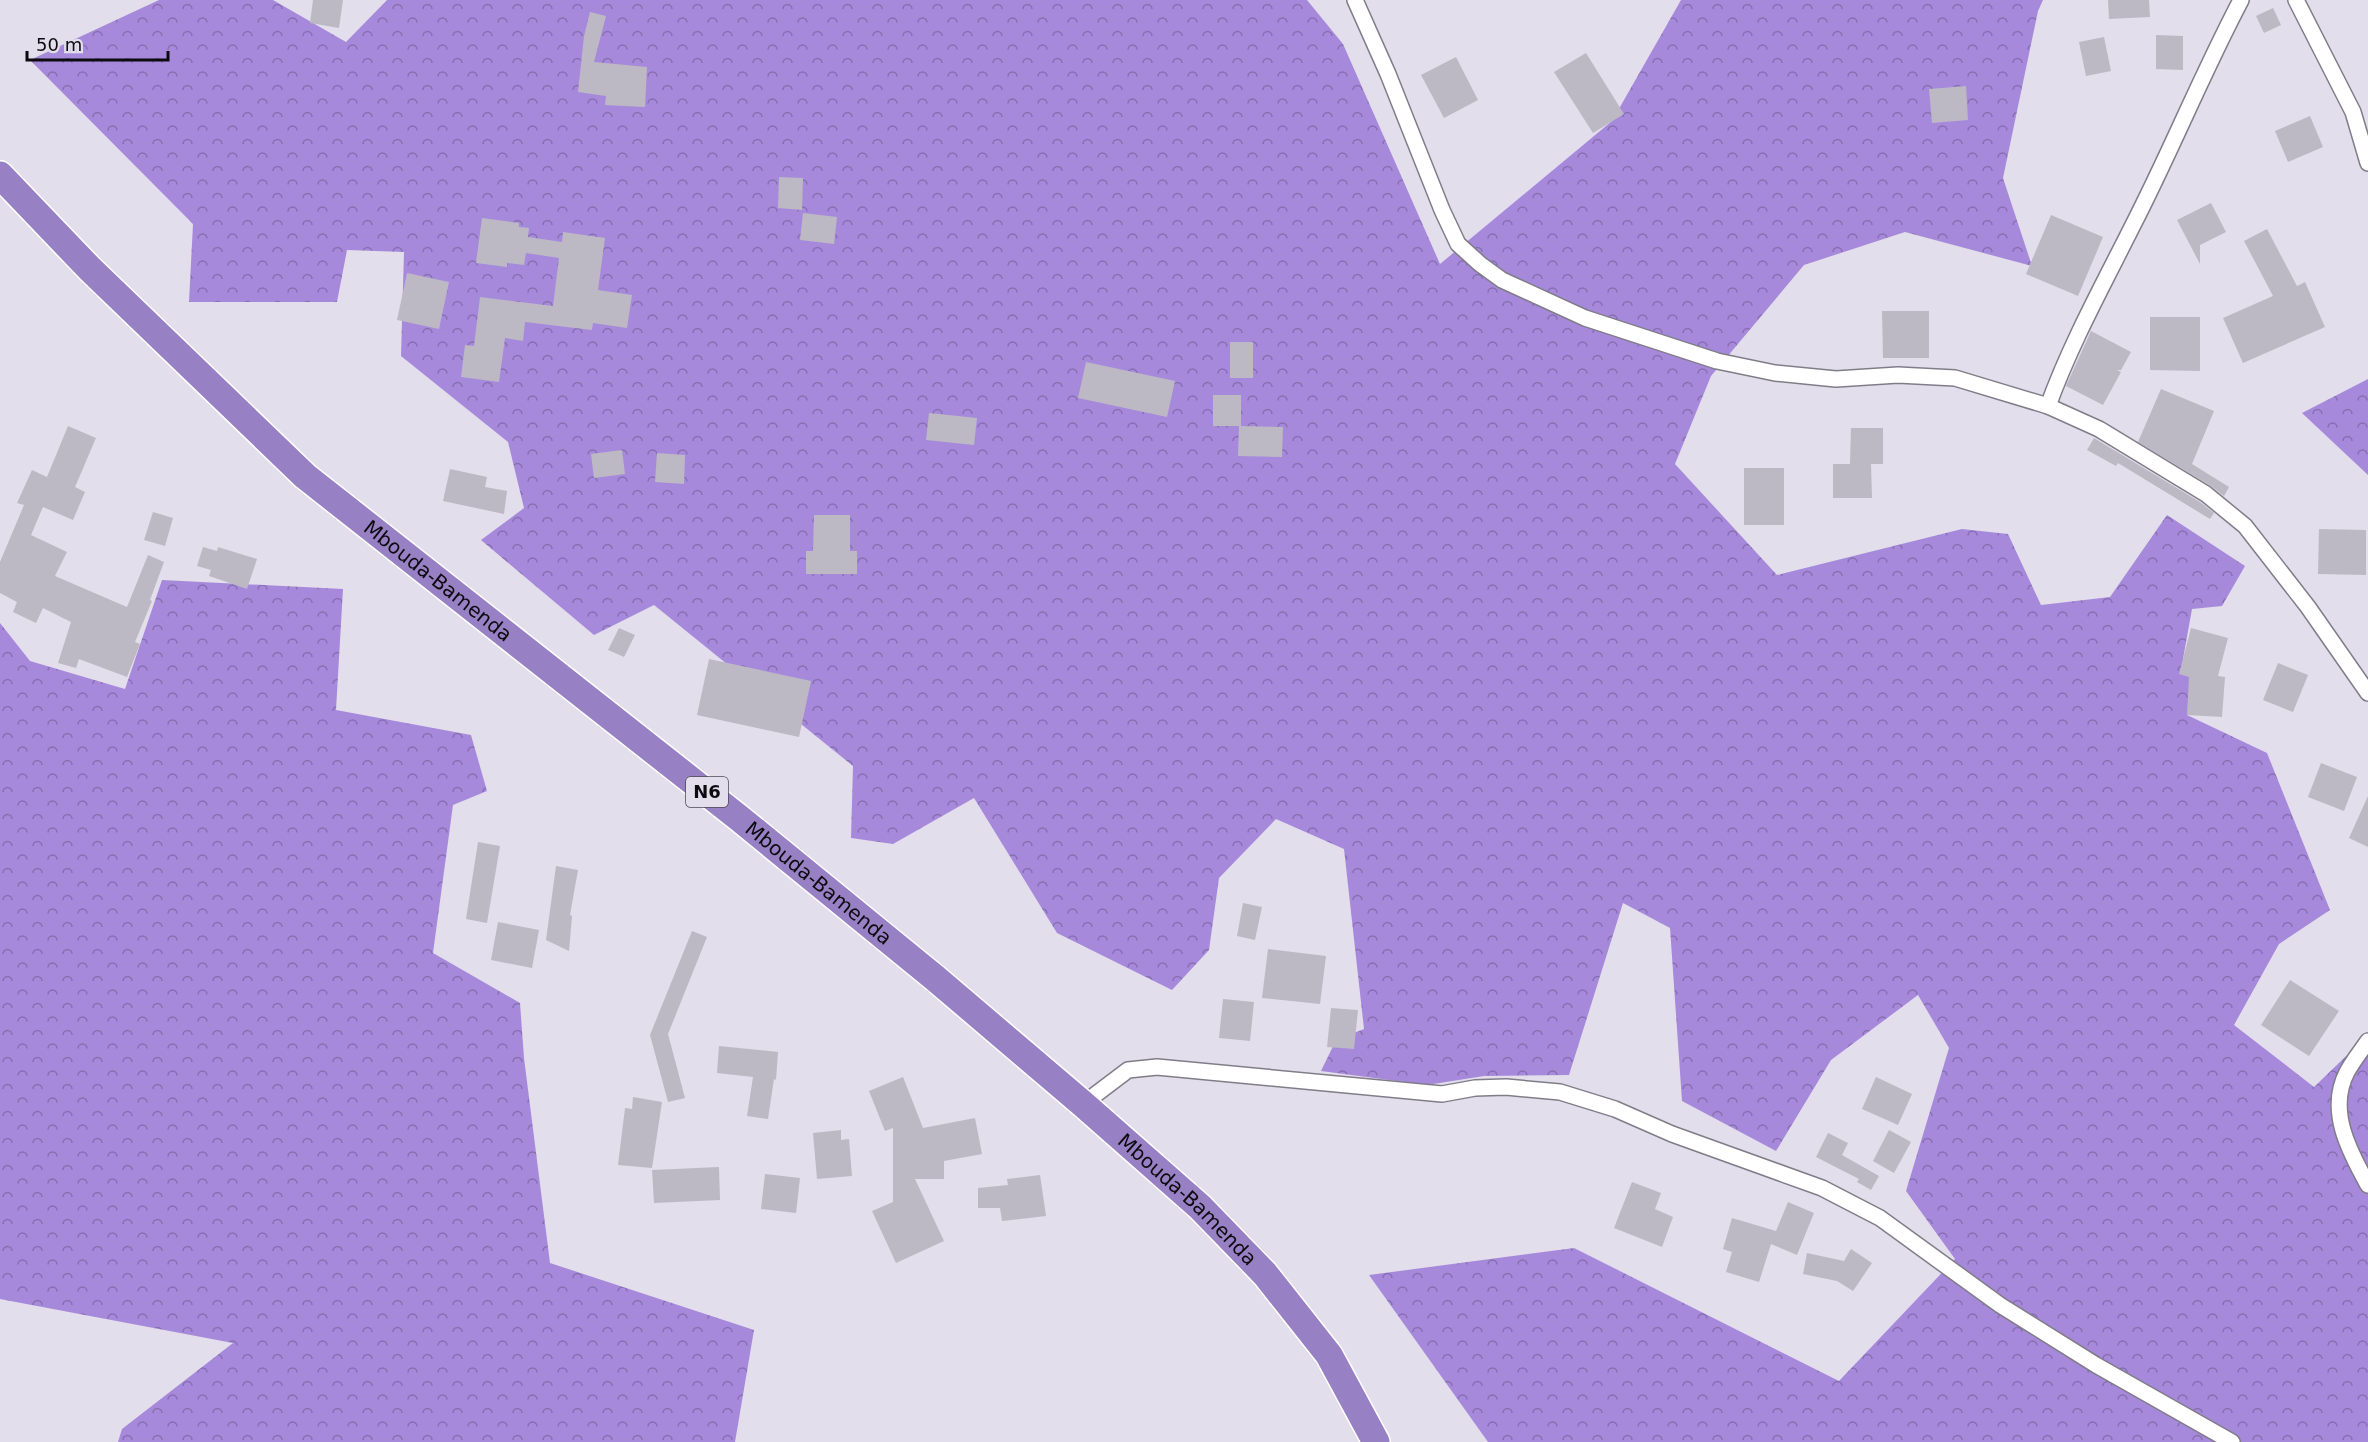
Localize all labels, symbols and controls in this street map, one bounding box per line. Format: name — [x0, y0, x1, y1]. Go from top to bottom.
scale bar — [27, 24, 168, 62]
text: 50 m — [36, 34, 82, 55]
street label: Mbouda-Bamenda — [359, 515, 517, 647]
road number: N6 — [686, 777, 728, 807]
street label: Mbouda-Bamenda — [741, 816, 897, 950]
street label: Mbouda-Bamenda — [1113, 1128, 1262, 1270]

